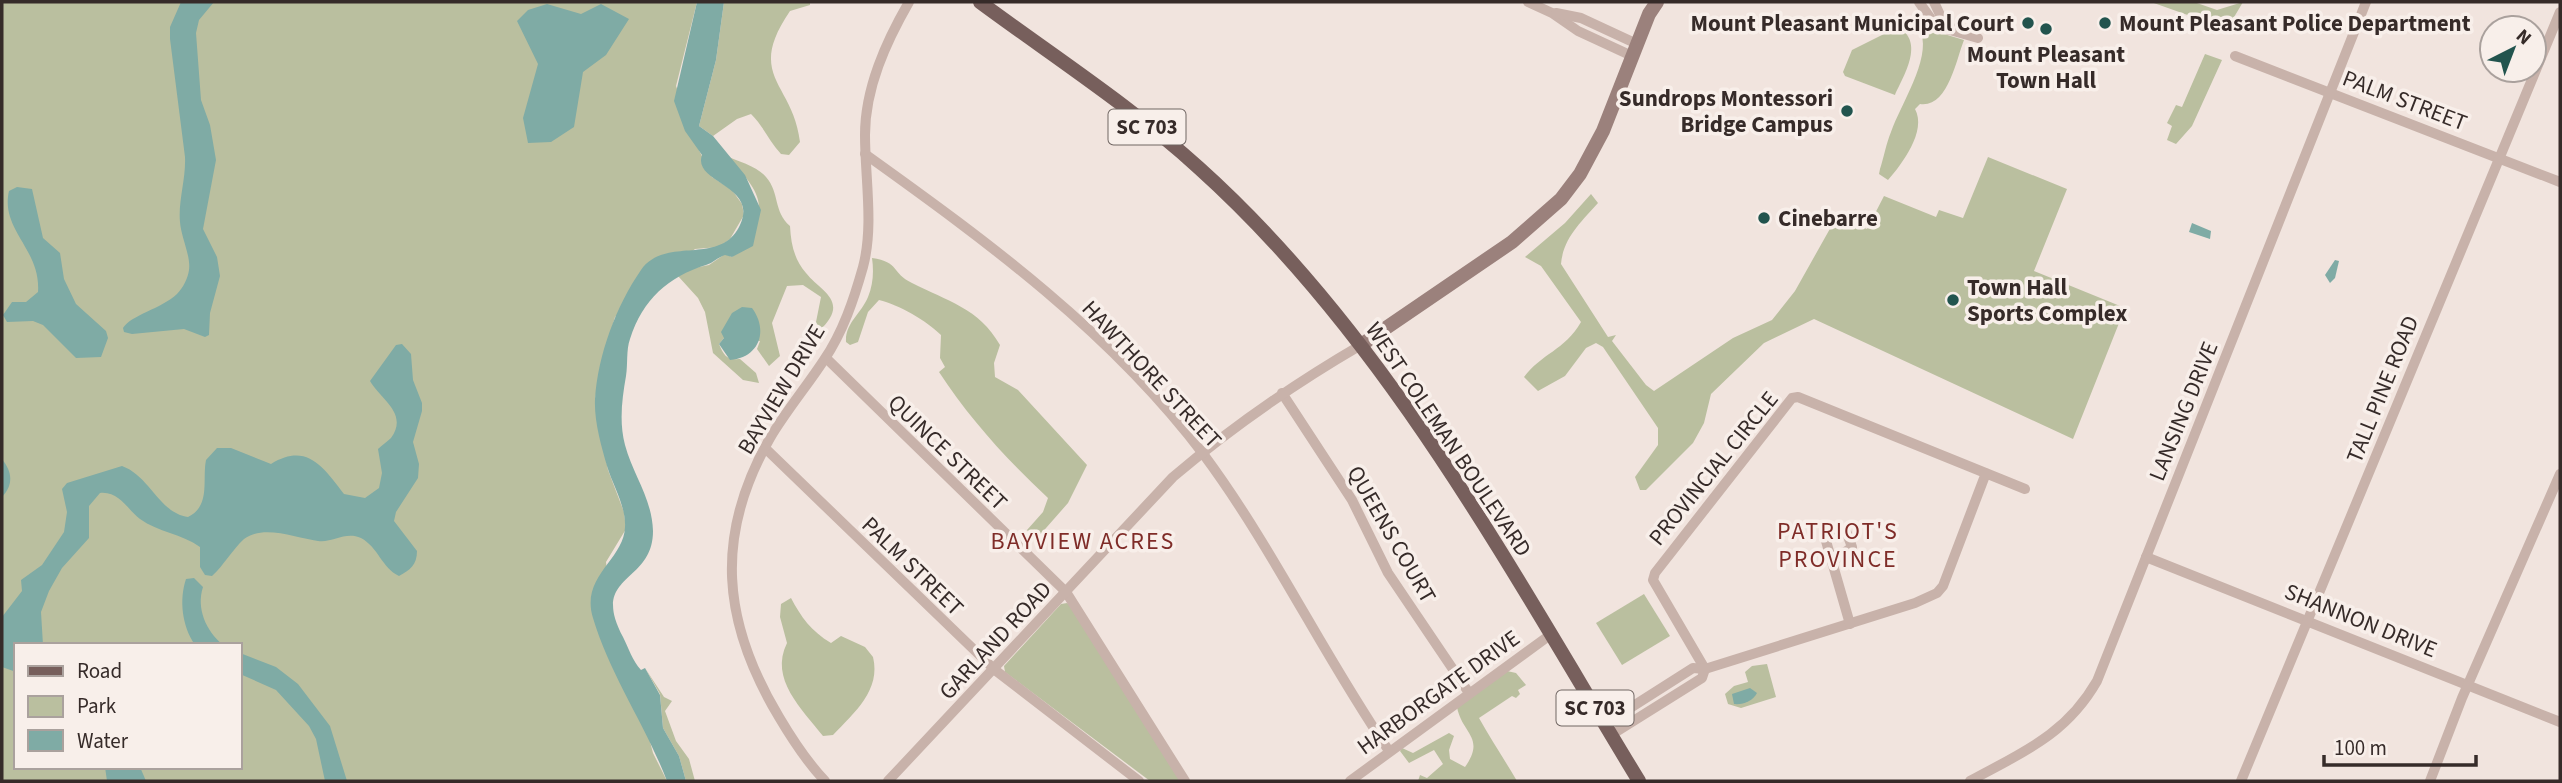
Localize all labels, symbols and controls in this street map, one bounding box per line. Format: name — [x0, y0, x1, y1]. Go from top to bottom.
place label: Mount Pleasant Municipal Court — [1691, 7, 2014, 40]
place label: Mount Pleasant Police Department — [2119, 7, 2471, 40]
north arrow — [2478, 14, 2548, 84]
marker: Mount Pleasant Municipal Court — [2020, 15, 2036, 31]
marker: Mount Pleasant Police Department — [2097, 15, 2113, 31]
marker: Mount Pleasant Town Hall — [2038, 21, 2054, 37]
text: N — [2510, 23, 2537, 52]
place label: Mount Pleasant Town Hall — [1967, 38, 2125, 97]
street label: PALM STREET — [2338, 62, 2472, 139]
place label: Sundrops Montessori Bridge Campus — [1619, 82, 1833, 141]
marker: Sundrops Montessori Bridge Campus — [1839, 103, 1855, 119]
road number: SC 703 — [1108, 110, 1186, 144]
place label: Cinebarre — [1778, 202, 1878, 235]
marker: Cinebarre — [1756, 210, 1772, 226]
place label: Town Hall Sports Complex — [1967, 271, 2127, 330]
marker: Town Hall Sports Complex — [1945, 292, 1961, 308]
street label: HAWTHORE STREET — [1074, 293, 1229, 456]
street label: TALL PINE ROAD — [2338, 311, 2427, 468]
street label: WEST COLEMAN BOULEVARD — [1357, 315, 1540, 563]
street label: BAYVIEW DRIVE — [730, 318, 833, 461]
street label: LANSING DRIVE — [2140, 336, 2226, 486]
street label: PROVINCIAL CIRCLE — [1641, 384, 1786, 553]
street label: QUINCE STREET — [881, 387, 1015, 518]
street label: QUEENS COURT — [1339, 459, 1444, 609]
street label: PALM STREET — [854, 509, 971, 624]
district label: PATRIOT'S PROVINCE — [1777, 514, 1899, 577]
district label: BAYVIEW ACRES — [991, 524, 1175, 559]
street label: GARLAND ROAD — [932, 574, 1059, 707]
street label: SHANNON DRIVE — [2280, 575, 2442, 666]
street label: HARBORGATE DRIVE — [1350, 622, 1527, 763]
legend — [14, 643, 242, 769]
text: Road — [77, 656, 122, 686]
road number: SC 703 — [1556, 690, 1634, 726]
text: Park — [77, 691, 117, 721]
scale bar — [2324, 724, 2476, 768]
text: Water — [77, 726, 129, 756]
text: 100 m — [2334, 733, 2387, 763]

